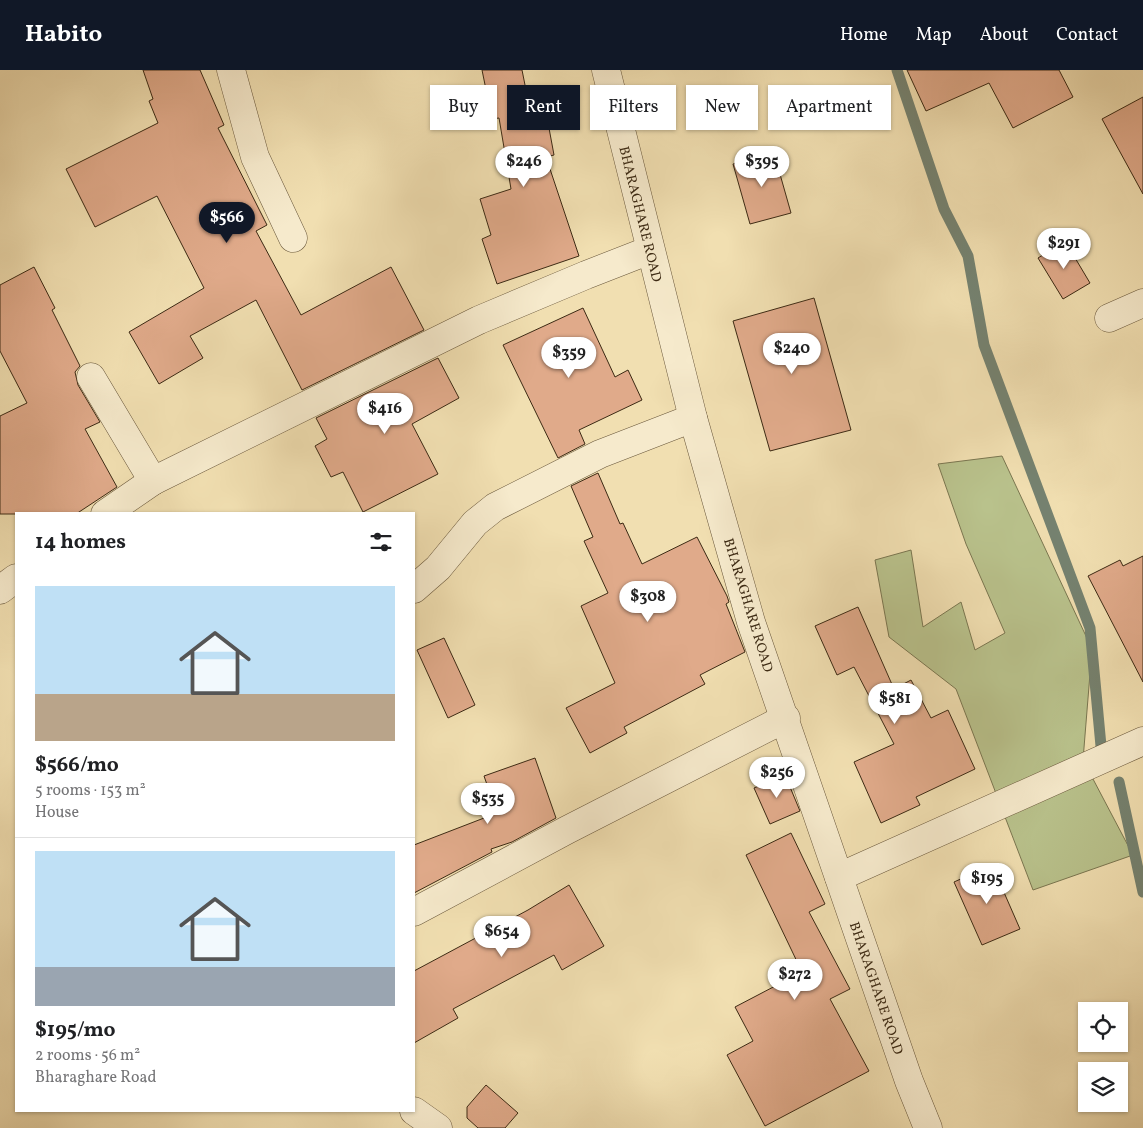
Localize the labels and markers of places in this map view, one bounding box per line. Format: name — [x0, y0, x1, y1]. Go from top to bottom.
pin: $246 — [494, 146, 554, 188]
pin: $395 — [732, 146, 792, 188]
pin: $566 — [197, 202, 257, 244]
pin: $291 — [1034, 228, 1094, 270]
pin: $240 — [762, 332, 822, 375]
pin: $359 — [539, 336, 599, 379]
pin: $416 — [355, 392, 415, 435]
pin: $308 — [618, 580, 678, 623]
pin: $581 — [865, 682, 925, 725]
pin: $256 — [747, 756, 807, 799]
pin: $535 — [458, 782, 518, 825]
pin: $195 — [957, 862, 1017, 905]
pin: $654 — [472, 916, 532, 958]
pin: $272 — [765, 958, 825, 1001]

